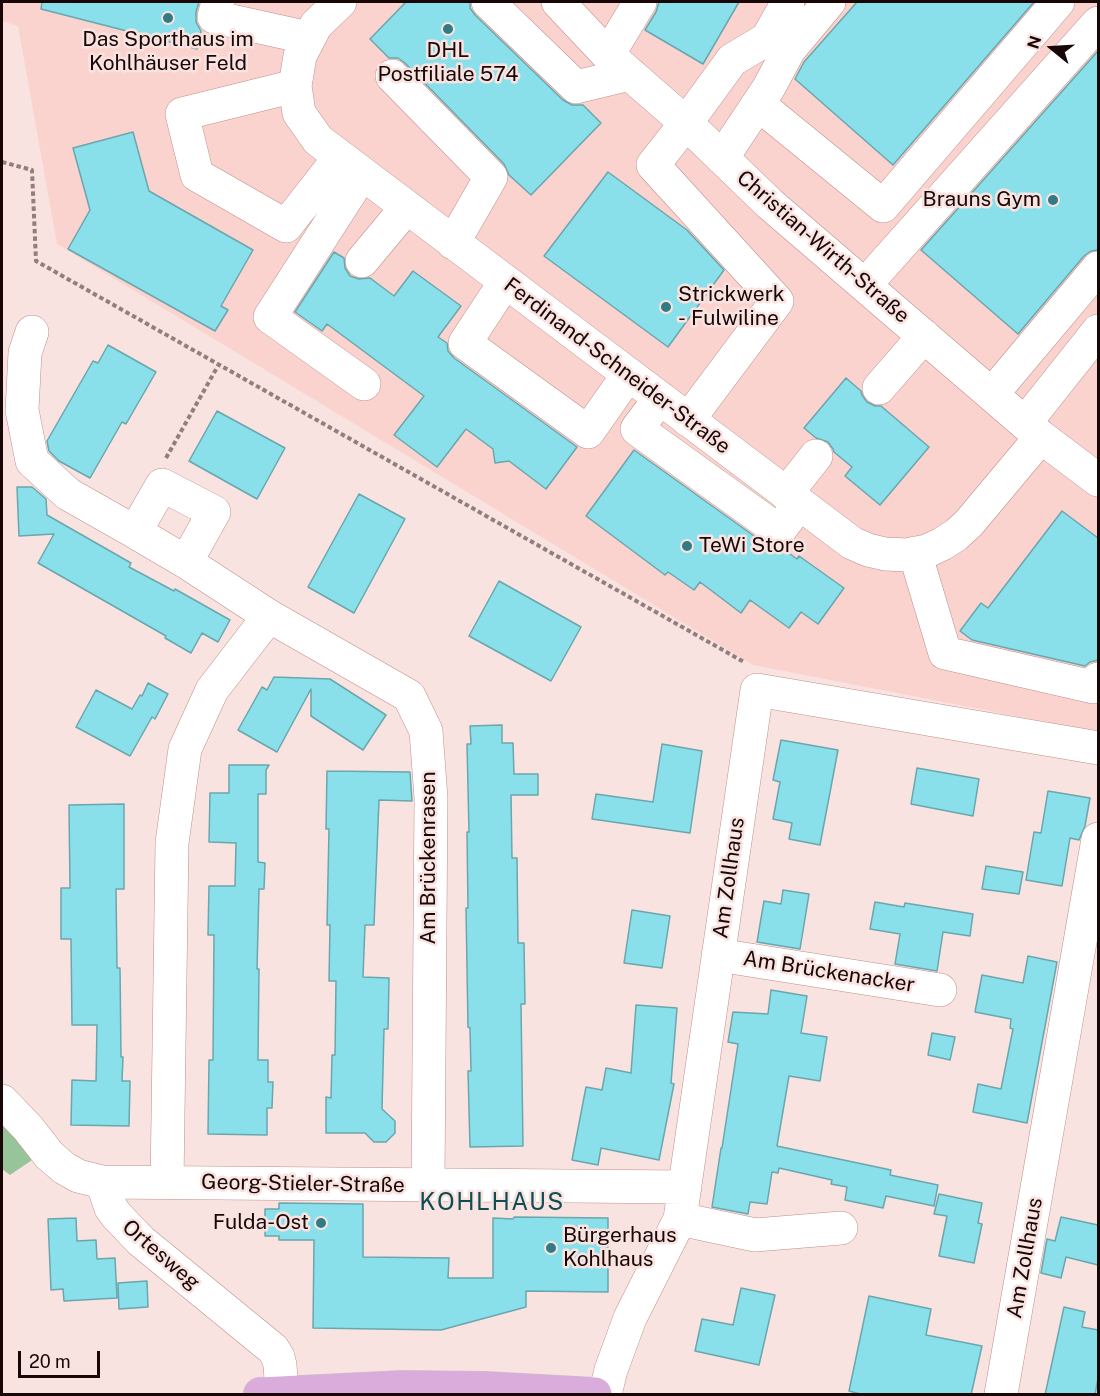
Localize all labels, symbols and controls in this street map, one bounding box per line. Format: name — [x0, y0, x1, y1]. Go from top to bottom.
marker: Das Sporthaus im Kohlhäuser Feld — [161, 11, 175, 25]
north arrow — [1022, 18, 1082, 78]
marker: DHL Postfiliale 574 — [441, 22, 455, 36]
place label: Das Sporthaus im Kohlhäuser Feld — [82, 27, 254, 77]
text: N — [1023, 33, 1045, 51]
place label: DHL Postfiliale 574 — [378, 38, 518, 88]
street label: Christian-Wirth-Straße — [732, 165, 914, 329]
place label: Brauns Gym — [923, 187, 1041, 213]
marker: Brauns Gym — [1046, 193, 1060, 207]
street label: Ferdinand-Schneider-Straße — [499, 273, 735, 459]
place label: Strickwerk - Fulwiline — [678, 282, 785, 332]
marker: Strickwerk - Fulwiline — [659, 300, 673, 314]
place label: TeWi Store — [699, 533, 805, 559]
marker: TeWi Store — [680, 539, 694, 553]
street label: Am Brückenrasen — [416, 771, 442, 945]
street label: Am Zollhaus — [708, 816, 750, 940]
street label: Am Brückenacker — [741, 946, 917, 998]
street label: Georg-Stieler-Straße — [201, 1170, 405, 1198]
district label: KOHLHAUS — [419, 1189, 565, 1217]
street label: Am Zollhaus — [1002, 1196, 1048, 1320]
place label: Fulda-Ost — [213, 1210, 309, 1236]
street label: Ortesweg — [117, 1214, 205, 1296]
marker: Fulda-Ost — [314, 1216, 328, 1230]
place label: Bürgerhaus Kohlhaus — [563, 1223, 677, 1273]
marker: Bürgerhaus Kohlhaus — [544, 1241, 558, 1255]
scale bar — [21, 1339, 104, 1377]
text: 20 m — [29, 1351, 71, 1372]

